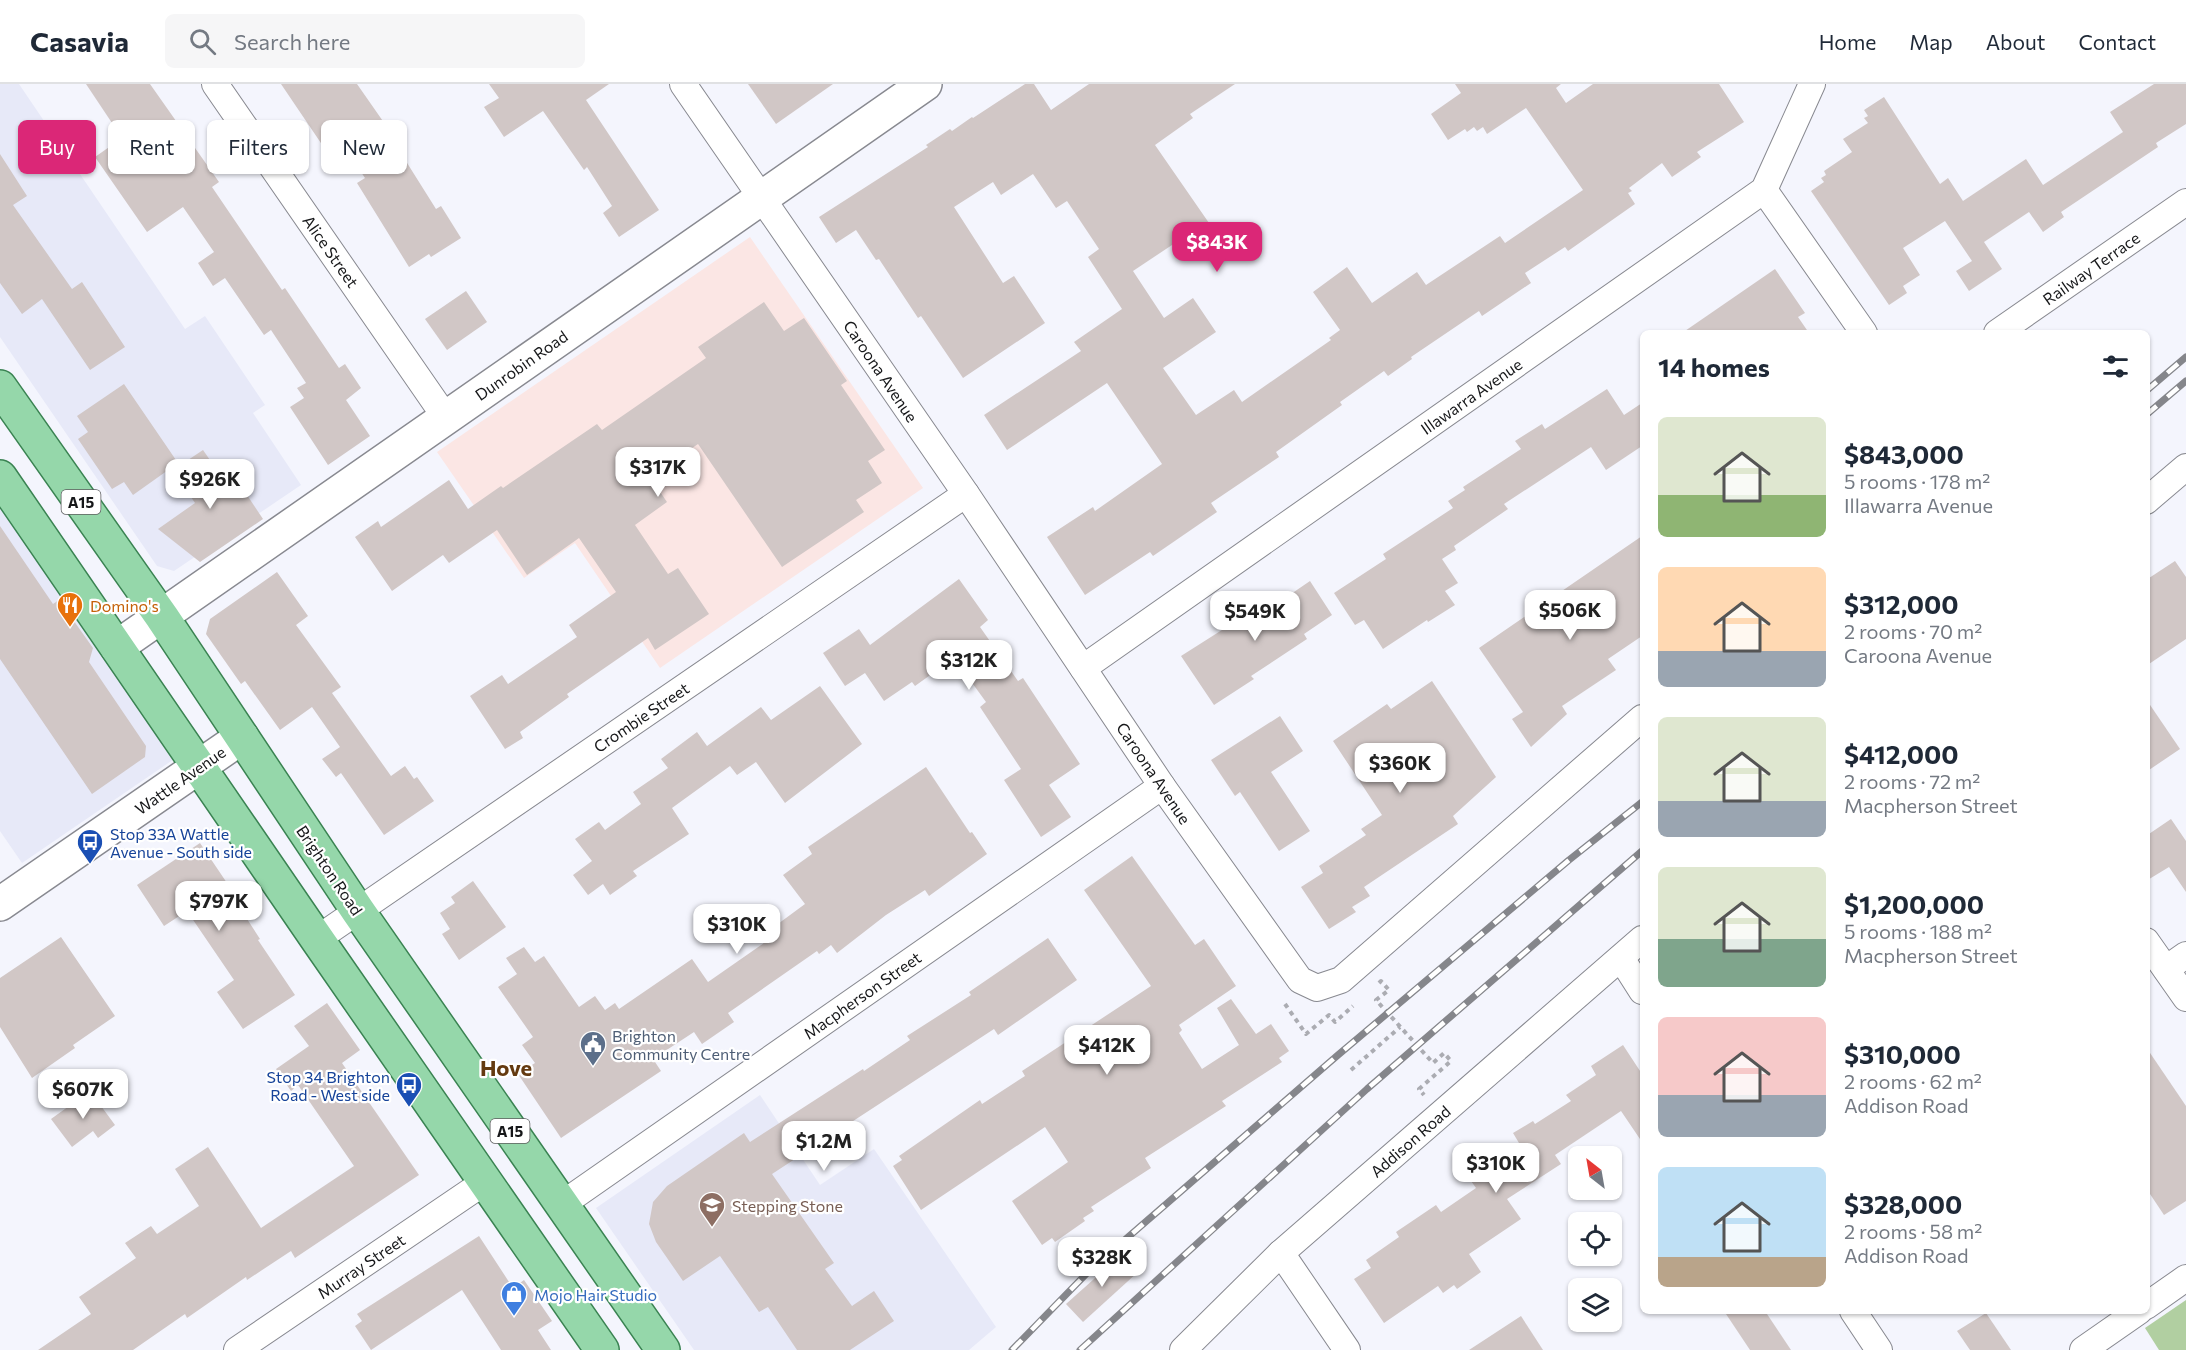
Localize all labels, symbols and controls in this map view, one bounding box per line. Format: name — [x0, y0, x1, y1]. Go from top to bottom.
search box — [165, 14, 585, 68]
text: Casavia — [30, 24, 129, 58]
icon: search — [186, 25, 219, 58]
text: Search here — [234, 28, 350, 55]
text: Home — [1819, 29, 1876, 54]
text: Map — [1909, 29, 1953, 54]
text: About — [1986, 29, 2045, 54]
text: Contact — [2078, 29, 2156, 54]
chip: Buy — [18, 120, 96, 174]
chip: Rent — [108, 120, 195, 174]
chip: Filters — [207, 120, 309, 174]
chip: New — [321, 120, 407, 174]
street label: Alice Street — [299, 211, 363, 291]
pin: $843K — [1175, 222, 1259, 273]
street label: Railway Terrace — [2039, 227, 2143, 309]
text: $843K — [1186, 229, 1248, 253]
street label: Caroona Avenue — [840, 317, 922, 425]
street label: Dunrobin Road — [471, 326, 571, 404]
icon: filters — [2099, 350, 2132, 383]
text: 14 homes — [1658, 351, 1770, 382]
street label: Illawarra Avenue — [1417, 354, 1525, 438]
text: $843,000 — [1844, 438, 1964, 469]
icon: home — [1706, 441, 1778, 513]
pin: $317K — [616, 447, 700, 498]
text: $317K — [629, 454, 687, 478]
pin: $926K — [168, 459, 252, 510]
text: $926K — [179, 466, 241, 490]
text: 5 rooms · 178 m² — [1844, 469, 1990, 493]
road number: A15 — [62, 490, 100, 514]
text: Illawarra Avenue — [1844, 493, 1993, 517]
text: $312,000 — [1844, 588, 1959, 619]
restaurant icon: Domino's — [55, 590, 85, 628]
pin: $506K — [1528, 590, 1612, 641]
pin: $549K — [1213, 591, 1297, 642]
icon: home — [1706, 591, 1778, 663]
place label: Domino's — [90, 596, 159, 615]
text: $506K — [1539, 597, 1601, 621]
text: $549K — [1224, 598, 1286, 622]
text: 2 rooms · 70 m² — [1844, 619, 1982, 643]
pin: $312K — [927, 640, 1011, 691]
text: Caroona Avenue — [1844, 643, 1992, 667]
text: $312K — [940, 647, 998, 671]
street label: Crombie Street — [590, 678, 693, 756]
street label: Caroona Avenue — [1113, 719, 1195, 827]
text: $412,000 — [1844, 738, 1959, 769]
icon: home — [1706, 741, 1778, 813]
street label: Wattle Avenue — [131, 742, 229, 818]
pin: $360K — [1358, 743, 1442, 794]
text: $360K — [1369, 750, 1431, 774]
text: 2 rooms · 72 m² — [1844, 769, 1980, 793]
text: Macpherson Street — [1844, 793, 2018, 817]
street label: Brighton Road — [293, 821, 367, 919]
place label: Stop 33A Wattle Avenue - South side — [110, 824, 252, 861]
bus stop icon: Stop 33A Wattle Avenue - South side — [75, 827, 105, 865]
pin: $797K — [177, 881, 261, 932]
text: $797K — [189, 888, 249, 912]
text: $1,200,000 — [1844, 888, 1984, 919]
icon: home — [1706, 891, 1778, 963]
pin: $310K — [695, 904, 779, 955]
text: $310K — [707, 911, 767, 935]
text: 5 rooms · 188 m² — [1844, 919, 1992, 943]
text: Macpherson Street — [1844, 943, 2018, 967]
street label: Macpherson Street — [800, 947, 925, 1043]
pin: $412K — [1065, 1025, 1149, 1076]
place label: Brighton Community Centre — [612, 1026, 750, 1063]
public building icon: Brighton Community Centre — [578, 1029, 608, 1067]
text: $412K — [1078, 1032, 1136, 1056]
text: $310,000 — [1844, 1038, 1961, 1069]
icon: home — [1706, 1041, 1778, 1113]
district label: Hove — [480, 1054, 532, 1081]
place label: Stop 34 Brighton Road - West side — [267, 1067, 390, 1104]
pin: $607K — [41, 1069, 125, 1120]
text: 2 rooms · 62 m² — [1844, 1069, 1982, 1093]
bus stop icon: Stop 34 Brighton Road - West side — [394, 1070, 424, 1108]
text: $607K — [52, 1076, 114, 1100]
text: Addison Road — [1844, 1093, 1969, 1117]
street label: Addison Road — [1366, 1101, 1454, 1181]
road number: A15 — [490, 1119, 530, 1143]
pin: $1.2M — [782, 1121, 866, 1172]
text: $1.2M — [796, 1128, 852, 1152]
pin: $310K — [1454, 1143, 1538, 1194]
north arrow — [1568, 1146, 1622, 1200]
map controls — [1568, 1146, 1622, 1332]
text: $310K — [1466, 1150, 1526, 1174]
text: $328,000 — [1844, 1188, 1962, 1219]
school or university icon: Stepping Stone — [697, 1190, 727, 1228]
icon: home — [1706, 1191, 1778, 1263]
place label: Stepping Stone — [732, 1196, 843, 1215]
button: locate — [1568, 1212, 1622, 1266]
text: 2 rooms · 58 m² — [1844, 1219, 1982, 1243]
street label: Murray Street — [314, 1229, 409, 1302]
pin: $328K — [1060, 1237, 1144, 1288]
text: Addison Road — [1844, 1243, 1969, 1267]
text: $328K — [1072, 1244, 1132, 1268]
button: layers — [1568, 1278, 1622, 1332]
shop icon: Mojo Hair Studio — [499, 1279, 529, 1317]
place label: Mojo Hair Studio — [534, 1285, 657, 1304]

